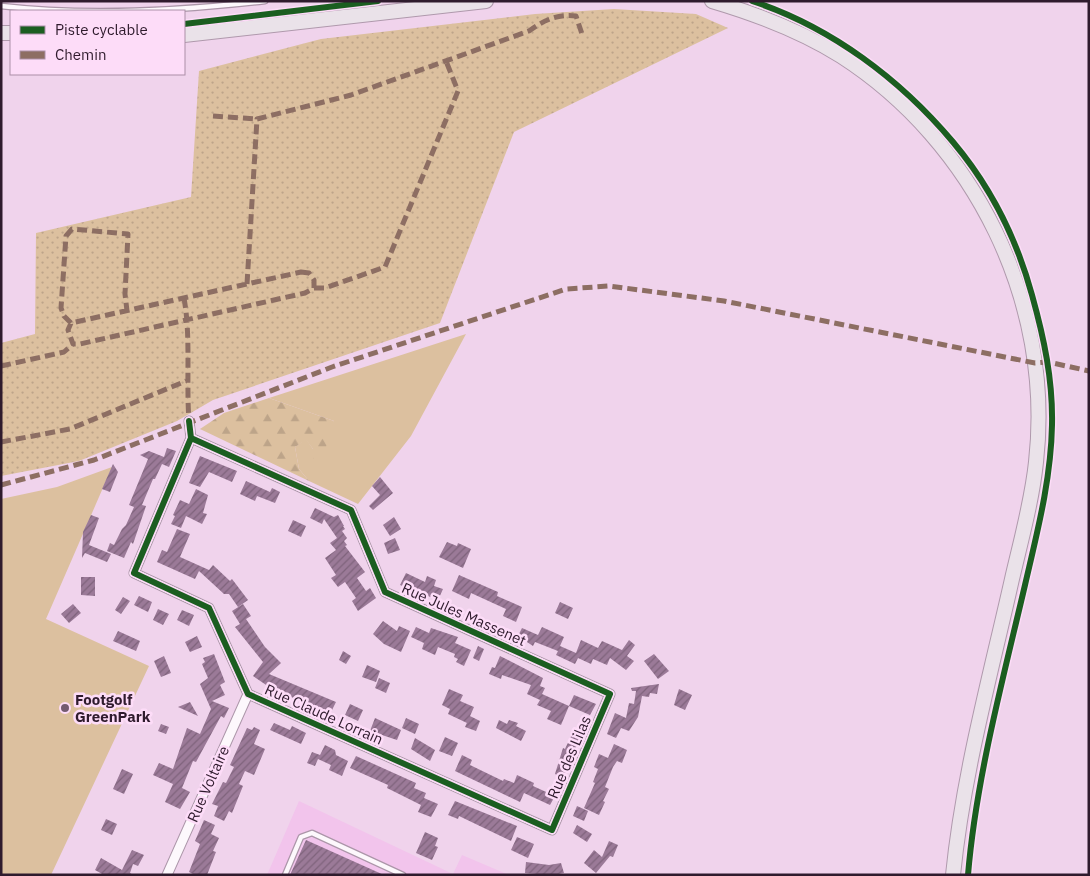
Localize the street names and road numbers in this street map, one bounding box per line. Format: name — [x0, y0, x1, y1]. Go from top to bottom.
street label: Rue Jules Massenet — [399, 578, 529, 650]
street label: Rue Claude Lorrain — [262, 679, 386, 749]
street label: Rue des Lilas — [543, 713, 595, 801]
street label: Rue Voltaire — [183, 743, 233, 825]

